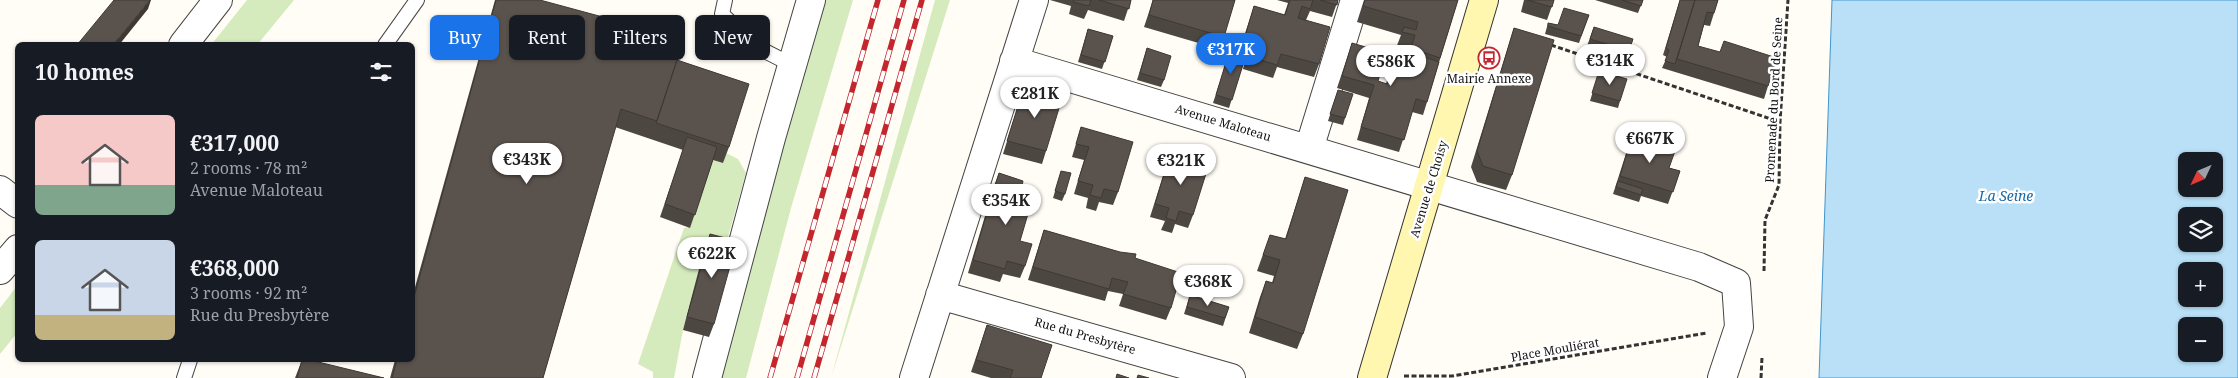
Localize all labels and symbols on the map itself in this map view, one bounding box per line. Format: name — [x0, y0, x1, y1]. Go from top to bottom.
street label: Promenade du Bord de Seine — [1761, 17, 1786, 183]
pin: €317K — [1196, 32, 1266, 75]
pin: €586K — [1356, 44, 1426, 87]
pin: €314K — [1575, 44, 1645, 86]
bus stop icon: Mairie Annexe — [1477, 46, 1501, 70]
place label: Mairie Annexe — [1447, 70, 1531, 87]
pin: €281K — [1000, 76, 1070, 119]
street label: Avenue Maloteau — [1173, 100, 1274, 145]
pin: €667K — [1615, 121, 1685, 164]
street label: Avenue de Choisy — [1406, 138, 1451, 240]
pin: €343K — [492, 142, 562, 185]
pin: €321K — [1146, 144, 1216, 186]
north arrow — [2178, 152, 2222, 198]
pin: €354K — [971, 184, 1041, 226]
water label: La Seine — [1978, 186, 2033, 205]
pin: €622K — [677, 236, 747, 279]
pin: €368K — [1173, 264, 1243, 307]
street label: Rue du Presbytère — [1033, 313, 1138, 358]
street label: Place Mouliérat — [1509, 333, 1600, 366]

